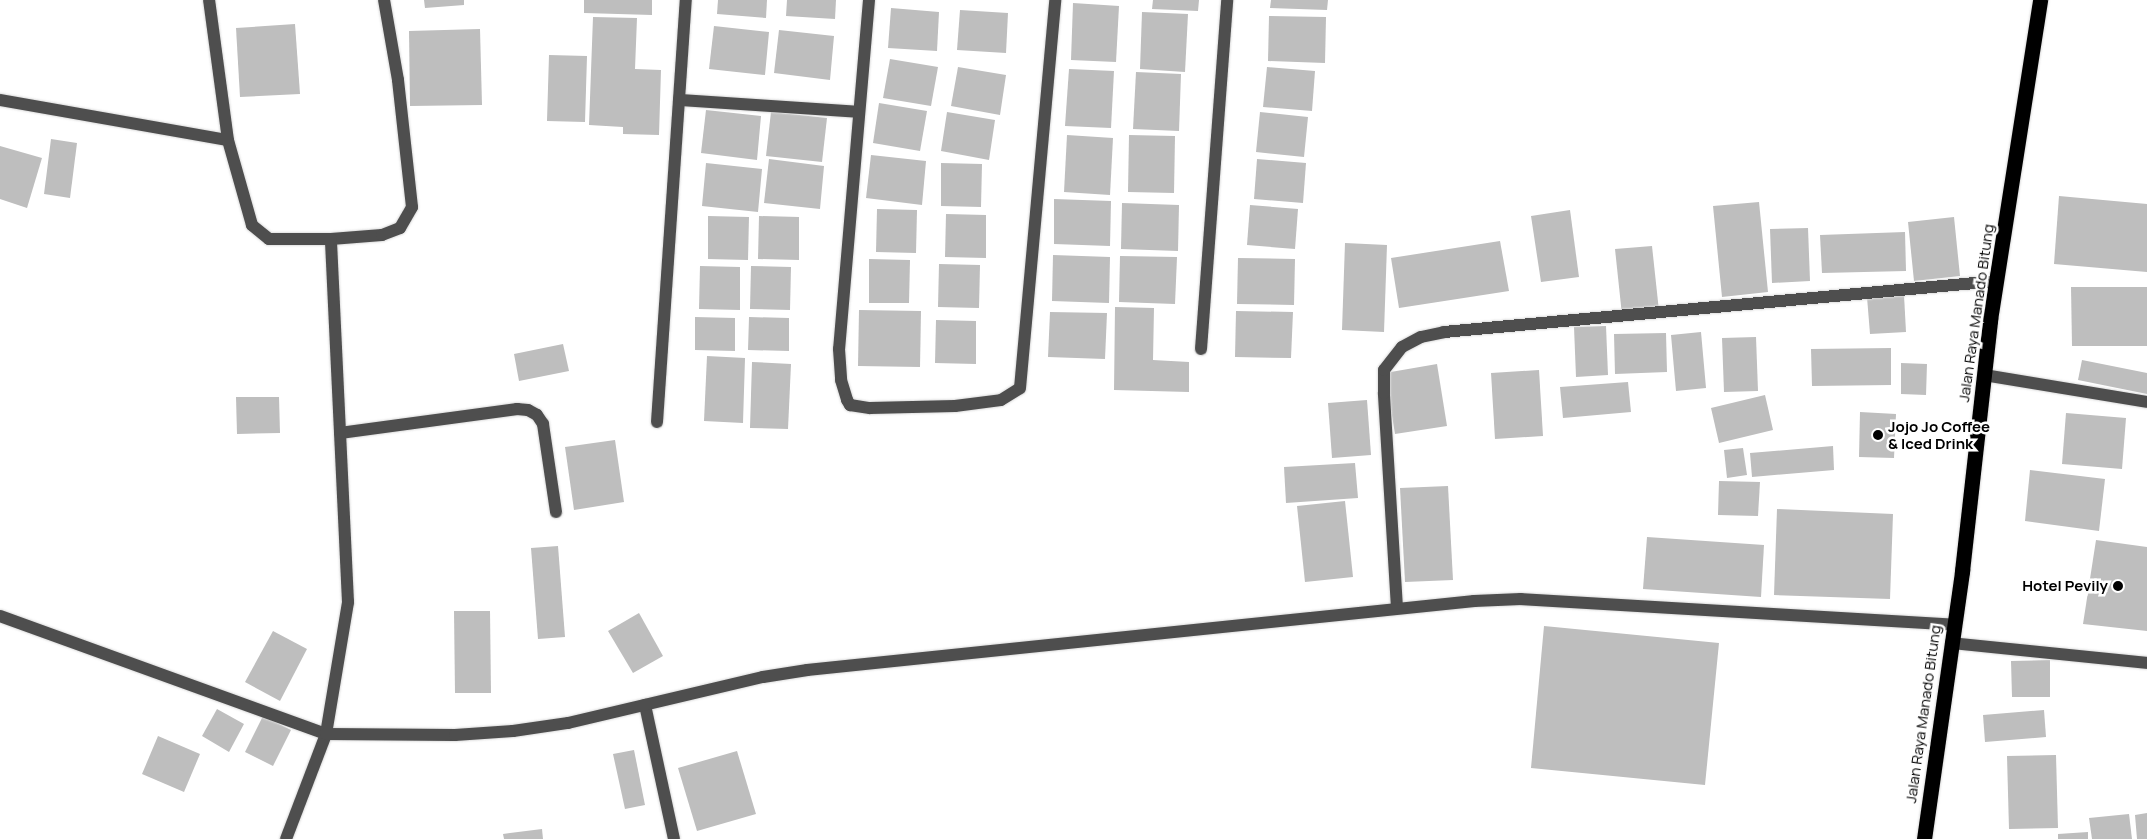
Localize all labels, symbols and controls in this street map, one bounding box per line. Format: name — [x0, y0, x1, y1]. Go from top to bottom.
street label: Jalan Raya Manado Bitung — [1955, 223, 1997, 403]
place label: Jojo Jo Coffee & Iced Drink — [1888, 417, 1990, 452]
marker: Jojo Jo Coffee & Iced Drink — [1872, 429, 1884, 441]
place label: Hotel Pevily — [2022, 577, 2108, 595]
marker: Hotel Pevily — [2112, 580, 2124, 592]
street label: Jalan Raya Manado Bitung — [1902, 624, 1944, 804]

